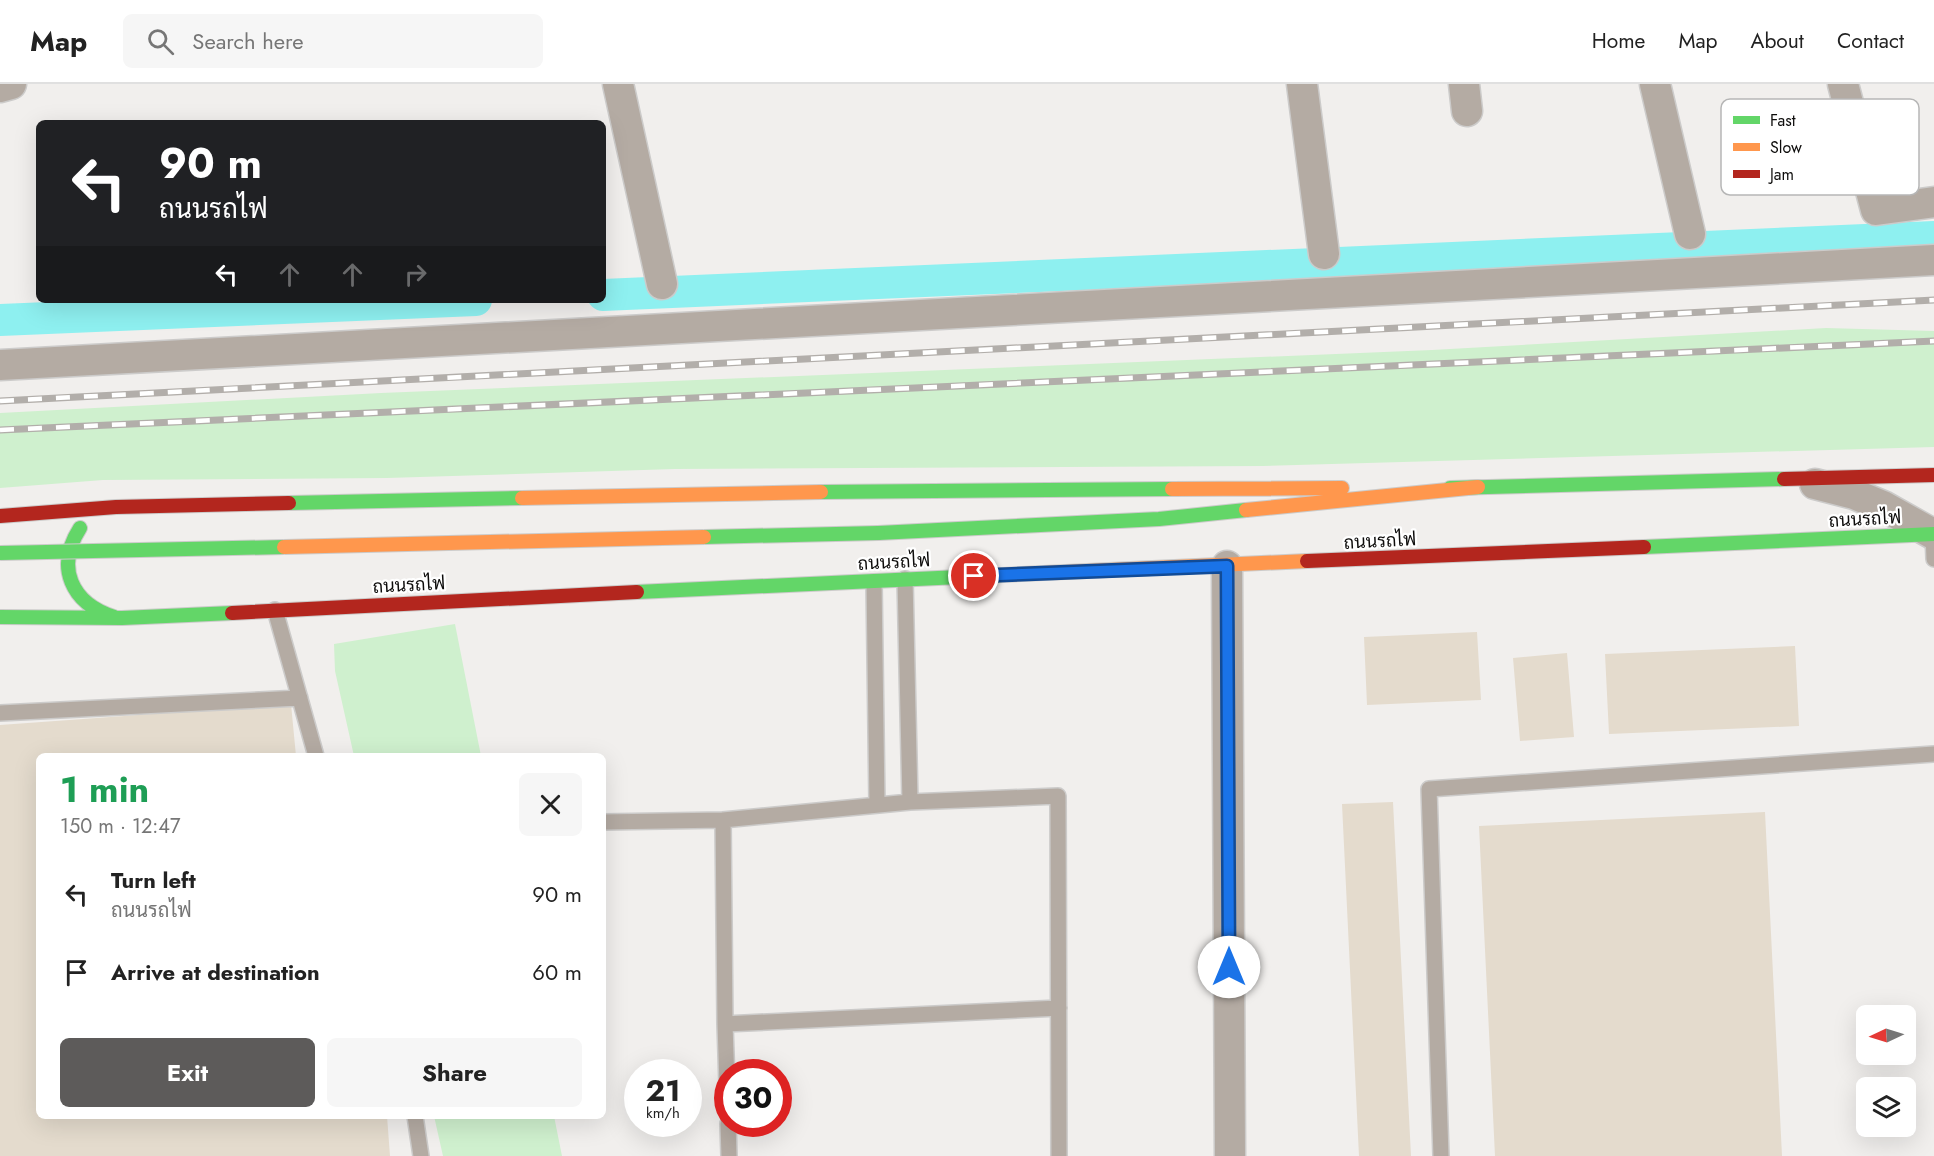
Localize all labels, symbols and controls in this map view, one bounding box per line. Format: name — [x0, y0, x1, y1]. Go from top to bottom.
search box — [123, 14, 543, 68]
text: Map — [30, 21, 87, 62]
icon: search — [144, 25, 177, 58]
text: Search here — [192, 25, 304, 57]
text: Home — [1592, 26, 1645, 56]
text: Map — [1678, 26, 1718, 56]
text: About — [1751, 26, 1804, 56]
text: Contact — [1837, 26, 1904, 56]
legend — [1721, 99, 1919, 195]
text: Fast — [1770, 109, 1796, 132]
text: 90 m — [159, 133, 262, 194]
text: Slow — [1770, 136, 1802, 159]
icon: left — [60, 144, 138, 222]
text: Jam — [1768, 163, 1794, 186]
text: ถนนรถไฟ — [159, 189, 268, 228]
icon: left — [210, 258, 243, 291]
icon: ahead — [273, 258, 306, 291]
icon: ahead — [336, 258, 369, 291]
icon: right — [399, 258, 432, 291]
street label: ถนนรถไฟ — [1828, 504, 1902, 534]
street label: ถนนรถไฟ — [1343, 526, 1417, 556]
street label: ถนนรถไฟ — [857, 547, 931, 577]
pin — [948, 550, 999, 601]
icon: arrive — [957, 559, 990, 592]
street label: ถนนรถไฟ — [372, 570, 446, 600]
text: 1 min — [60, 763, 149, 815]
button: close — [519, 773, 582, 836]
text: 150 m · 12:47 — [60, 812, 180, 841]
text: Turn left — [111, 864, 196, 896]
icon: left — [60, 878, 93, 911]
text: 90 m — [532, 878, 582, 910]
text: ถนนรถไฟ — [111, 896, 192, 925]
position arrow — [1197, 935, 1261, 999]
icon: arrive — [60, 956, 93, 989]
text: Arrive at destination — [111, 956, 320, 988]
text: 60 m — [532, 956, 582, 988]
north arrow — [1856, 1005, 1916, 1065]
map controls — [1856, 1005, 1916, 1137]
button: Exit — [60, 1038, 315, 1107]
button: Share — [327, 1038, 582, 1107]
speed limit sign: 30 — [714, 1059, 792, 1137]
text: 21 — [646, 1069, 680, 1112]
button: layers — [1856, 1077, 1916, 1137]
text: km/h — [646, 1102, 680, 1124]

